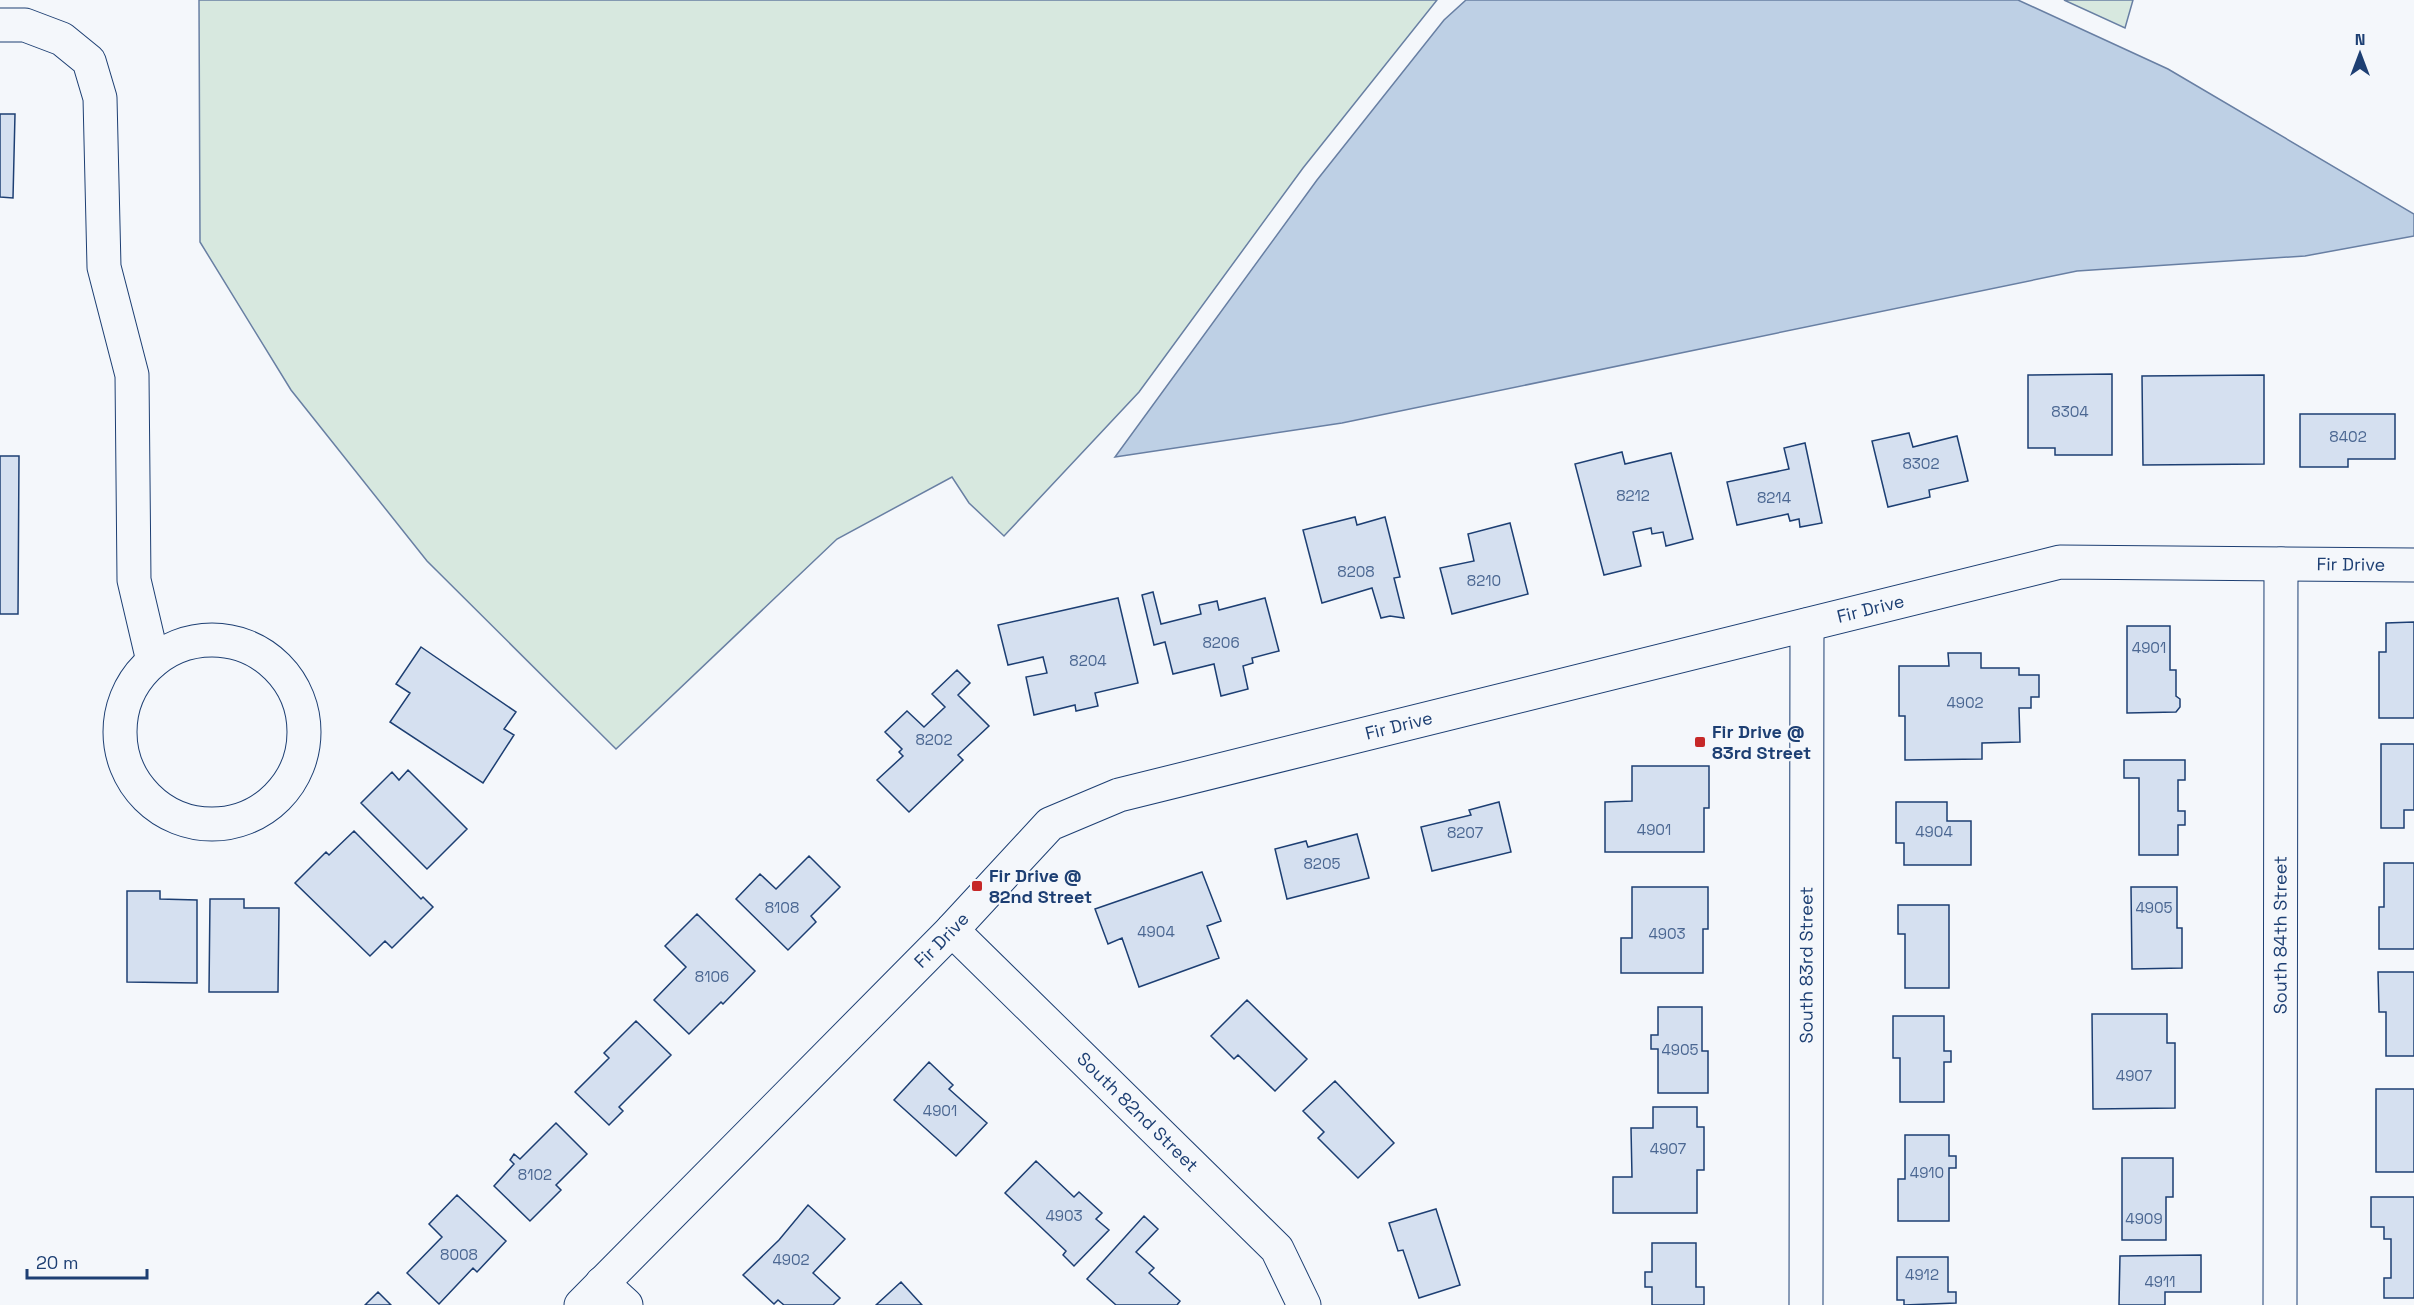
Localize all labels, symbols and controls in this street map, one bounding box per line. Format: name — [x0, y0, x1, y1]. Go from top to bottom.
north arrow — [2330, 24, 2390, 84]
text: N — [2355, 29, 2365, 50]
house number: 8304 — [2051, 402, 2089, 421]
house number: 8402 — [2329, 427, 2367, 446]
house number: 8302 — [1902, 454, 1940, 473]
house number: 8212 — [1616, 486, 1650, 505]
house number: 8214 — [1757, 488, 1791, 507]
street label: Fir Drive — [2316, 552, 2385, 576]
house number: 8208 — [1337, 562, 1375, 581]
house number: 8210 — [1467, 571, 1501, 590]
street label: Fir Drive — [1834, 589, 1907, 628]
house number: 8206 — [1202, 633, 1240, 652]
house number: 4901 — [2132, 638, 2166, 657]
house number: 8204 — [1069, 651, 1107, 670]
house number: 4902 — [1946, 693, 1984, 712]
street label: Fir Drive — [1363, 706, 1435, 745]
place label: Fir Drive @ 83rd Street — [1712, 720, 1811, 764]
house number: 8202 — [915, 730, 953, 749]
marker: Fir Drive @ 83rd Street — [1693, 735, 1707, 749]
house number: 4901 — [1637, 820, 1671, 839]
house number: 4904 — [1915, 822, 1953, 841]
house number: 8207 — [1447, 823, 1483, 842]
house number: 8205 — [1304, 854, 1341, 873]
street label: South 84th Street — [2268, 856, 2292, 1014]
place label: Fir Drive @ 82nd Street — [989, 864, 1092, 908]
marker: Fir Drive @ 82nd Street — [970, 879, 984, 893]
street label: South 83rd Street — [1794, 886, 1818, 1044]
house number: 8108 — [765, 898, 799, 917]
house number: 4905 — [2135, 898, 2173, 917]
street label: Fir Drive — [909, 907, 974, 972]
house number: 4904 — [1137, 922, 1175, 941]
house number: 4903 — [1648, 924, 1686, 943]
house number: 8106 — [695, 967, 729, 986]
house number: 4905 — [1661, 1040, 1699, 1059]
street label: South 82nd Street — [1072, 1047, 1204, 1177]
house number: 4907 — [2116, 1066, 2152, 1085]
house number: 4901 — [923, 1101, 957, 1120]
house number: 4907 — [1650, 1139, 1686, 1158]
house number: 4910 — [1910, 1163, 1944, 1182]
house number: 8102 — [518, 1165, 552, 1184]
house number: 4903 — [1045, 1206, 1083, 1225]
house number: 4909 — [2125, 1209, 2163, 1228]
scale bar — [27, 1242, 147, 1280]
house number: 8008 — [440, 1245, 478, 1264]
house number: 4902 — [772, 1250, 810, 1269]
text: 20 m — [36, 1251, 79, 1274]
house number: 4912 — [1905, 1265, 1939, 1284]
house number: 4911 — [2144, 1272, 2176, 1291]

